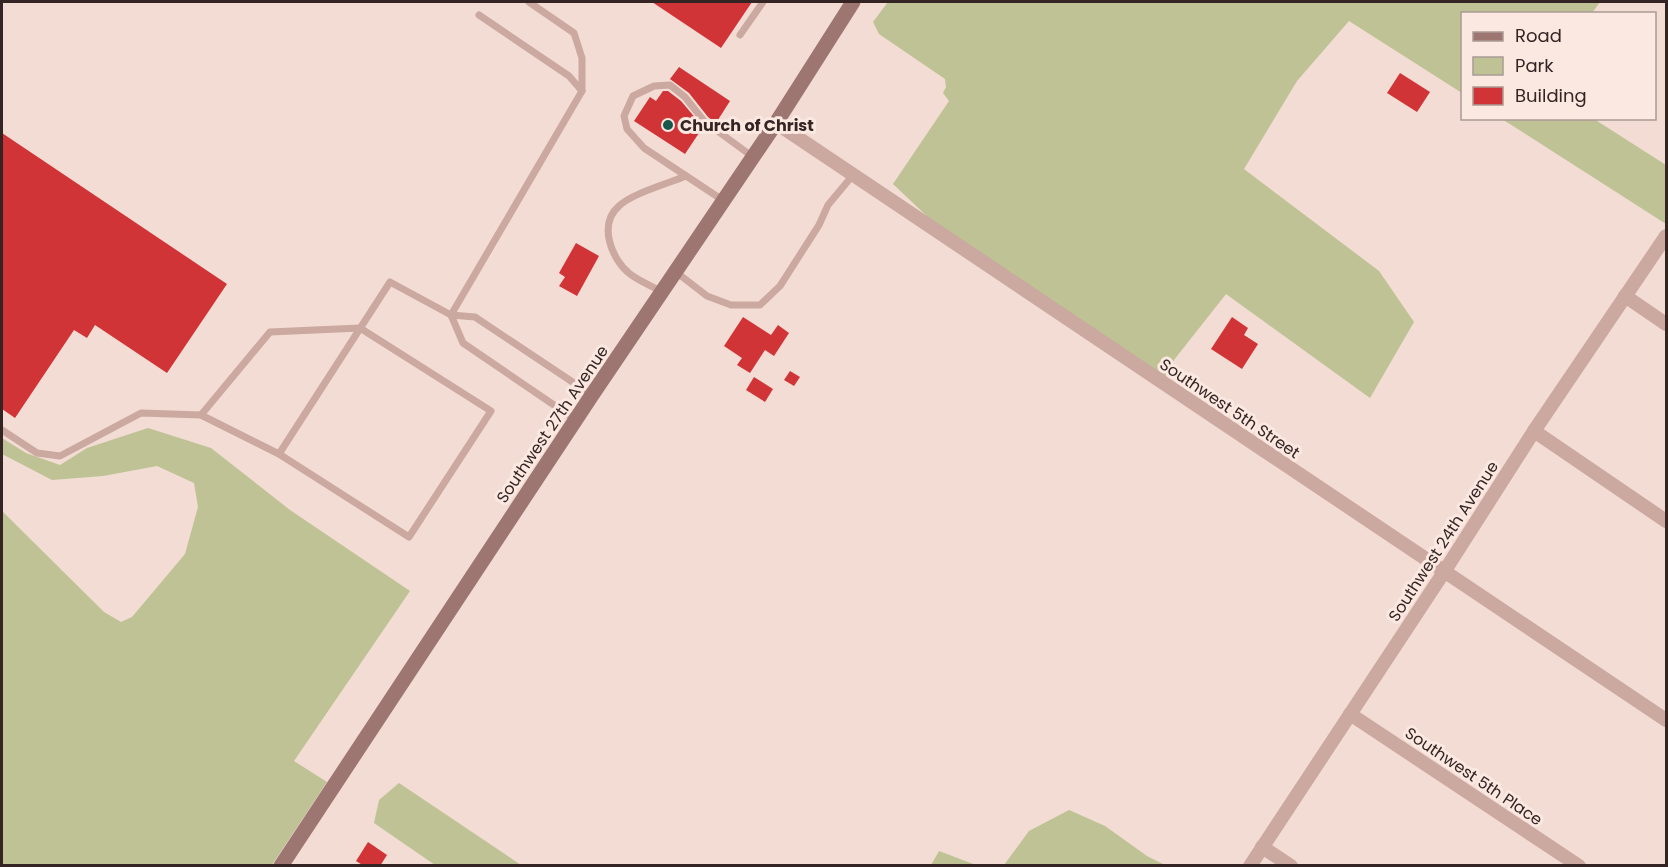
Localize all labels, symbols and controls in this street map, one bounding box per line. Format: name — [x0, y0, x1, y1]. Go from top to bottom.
legend — [1461, 12, 1656, 120]
text: Road — [1515, 23, 1562, 48]
text: Park — [1515, 53, 1554, 78]
text: Building — [1515, 83, 1587, 108]
place label: Church of Christ — [680, 114, 814, 137]
marker: Church of Christ — [661, 118, 675, 132]
street label: Southwest 27th Avenue — [491, 341, 614, 508]
street label: Southwest 5th Street — [1155, 353, 1305, 464]
street label: Southwest 24th Avenue — [1383, 456, 1504, 626]
street label: Southwest 5th Place — [1400, 722, 1547, 831]

